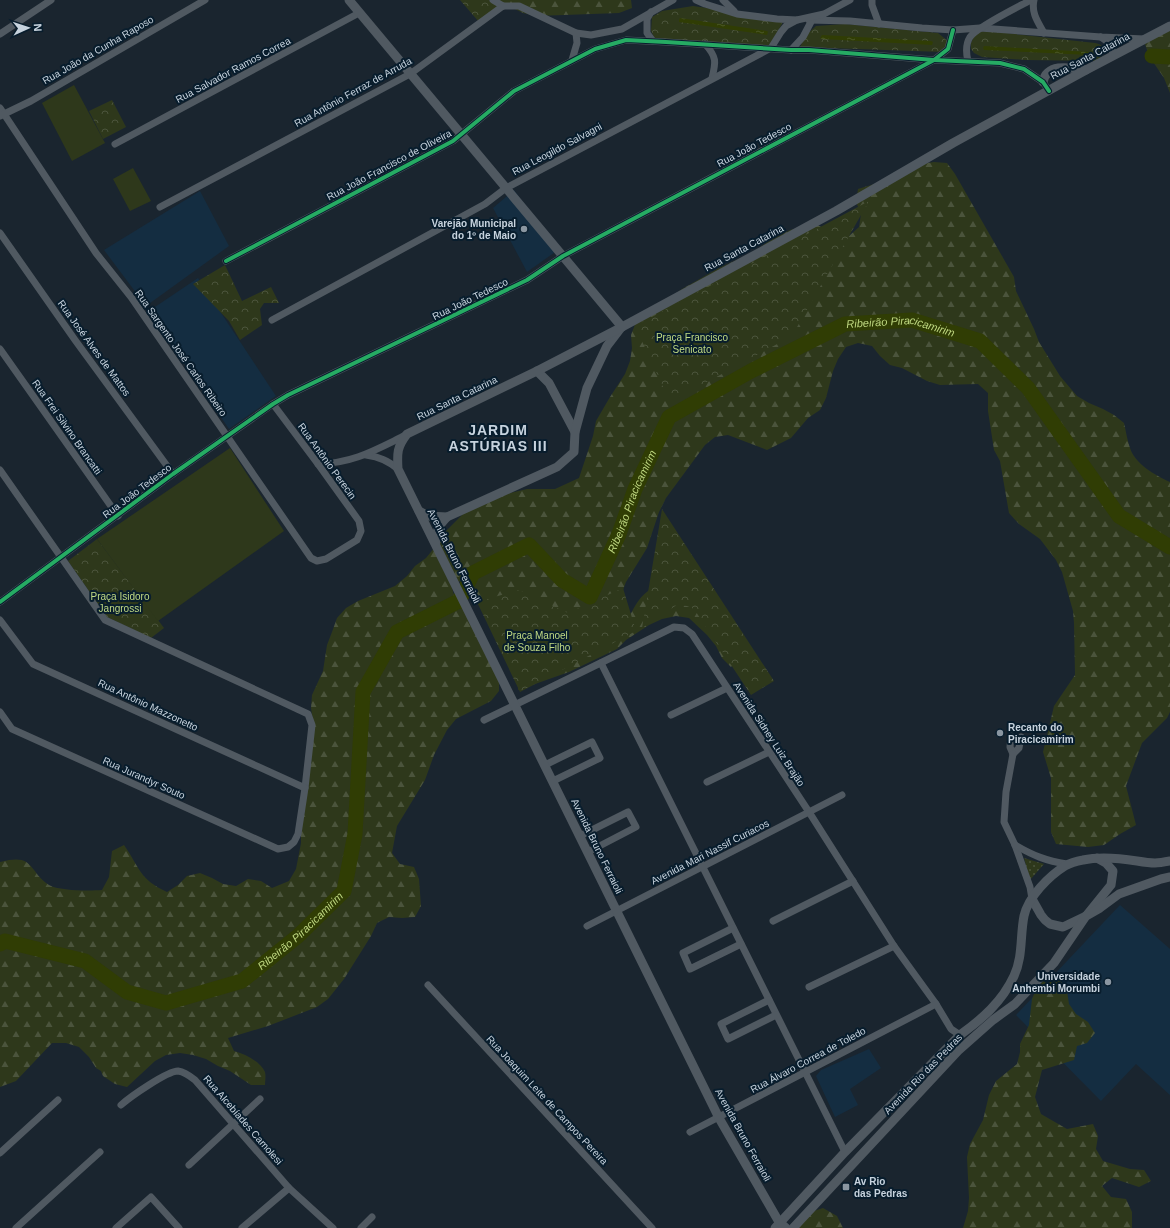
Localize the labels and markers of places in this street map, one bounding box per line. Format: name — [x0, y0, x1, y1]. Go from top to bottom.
place label: Varejão Municipal do 1º de Maio — [432, 218, 516, 241]
marker: Varejão Municipal do 1º de Maio — [519, 224, 529, 234]
place label: Recanto do Piracicamirim — [1008, 722, 1074, 745]
marker: Recanto do Piracicamirim — [995, 728, 1005, 738]
place label: Universidade Anhembi Morumbi — [1012, 971, 1100, 994]
marker: Universidade Anhembi Morumbi — [1103, 977, 1113, 987]
place label: Av Rio das Pedras — [854, 1176, 908, 1199]
marker: Av Rio das Pedras — [841, 1182, 851, 1192]

